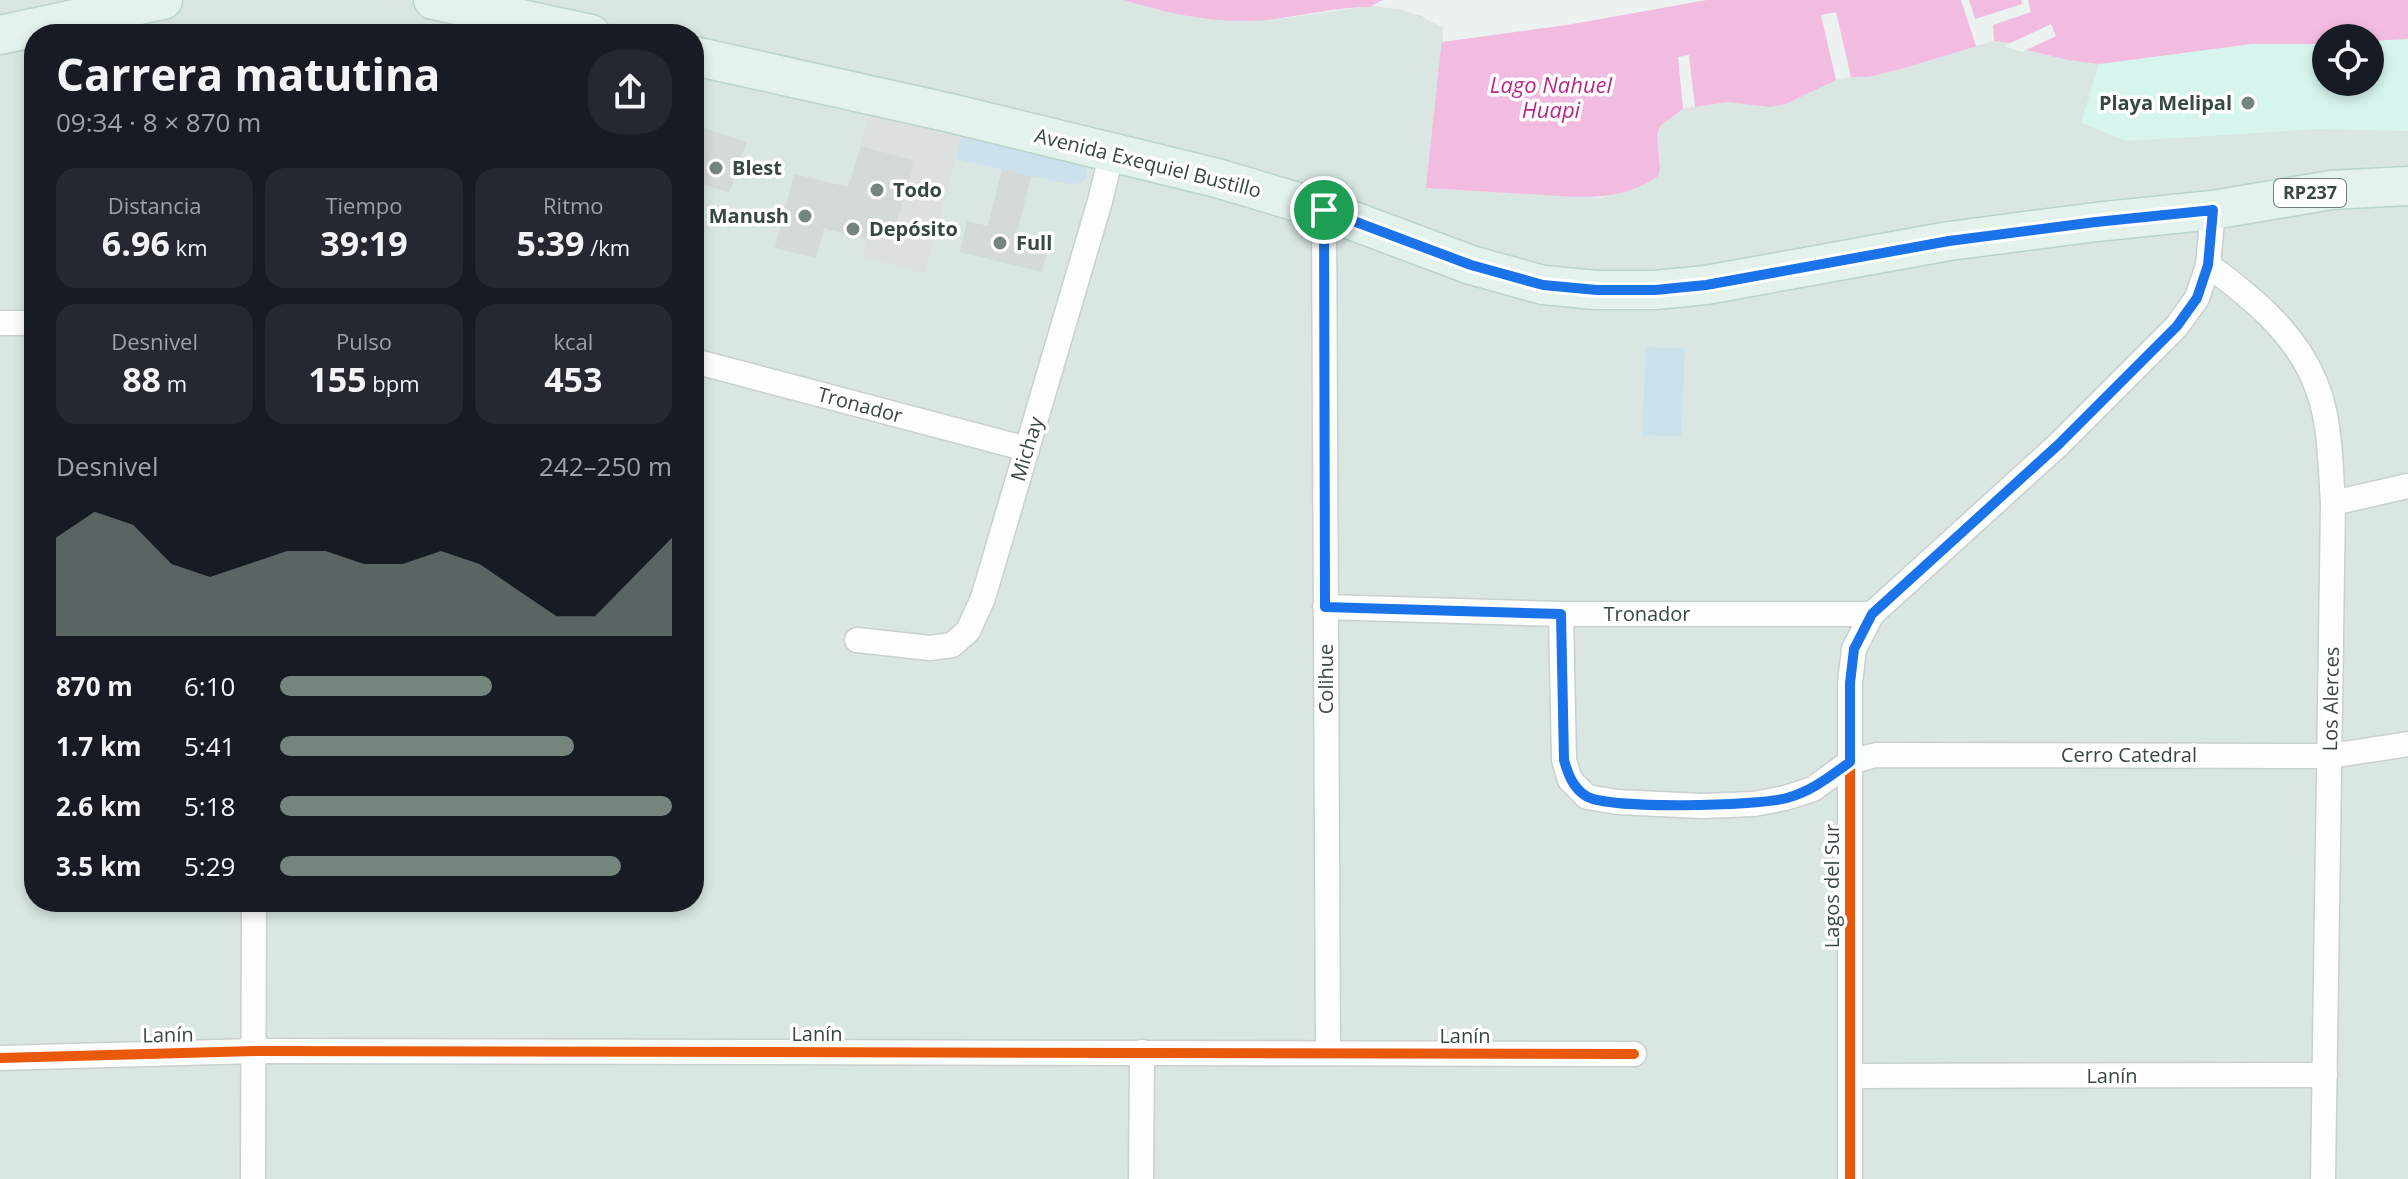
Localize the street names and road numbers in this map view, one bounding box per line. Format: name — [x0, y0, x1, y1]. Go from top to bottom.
street label: Avenida Exequiel Bustillo — [1032, 121, 1264, 204]
road number: RP237 — [2274, 179, 2346, 207]
street label: Tronador — [815, 380, 906, 429]
street label: Michay — [1004, 412, 1049, 484]
street label: Tronador — [1603, 600, 1691, 627]
street label: Colihue — [1312, 644, 1339, 714]
street label: Los Alerces — [2316, 646, 2345, 752]
street label: Cerro Catedral — [2061, 741, 2197, 768]
street label: Lagos del Sur — [1818, 824, 1845, 948]
street label: Lanín — [791, 1020, 843, 1047]
street label: Lanín — [142, 1021, 194, 1048]
street label: Lanín — [1439, 1022, 1491, 1049]
street label: Lanín — [2086, 1062, 2138, 1089]

